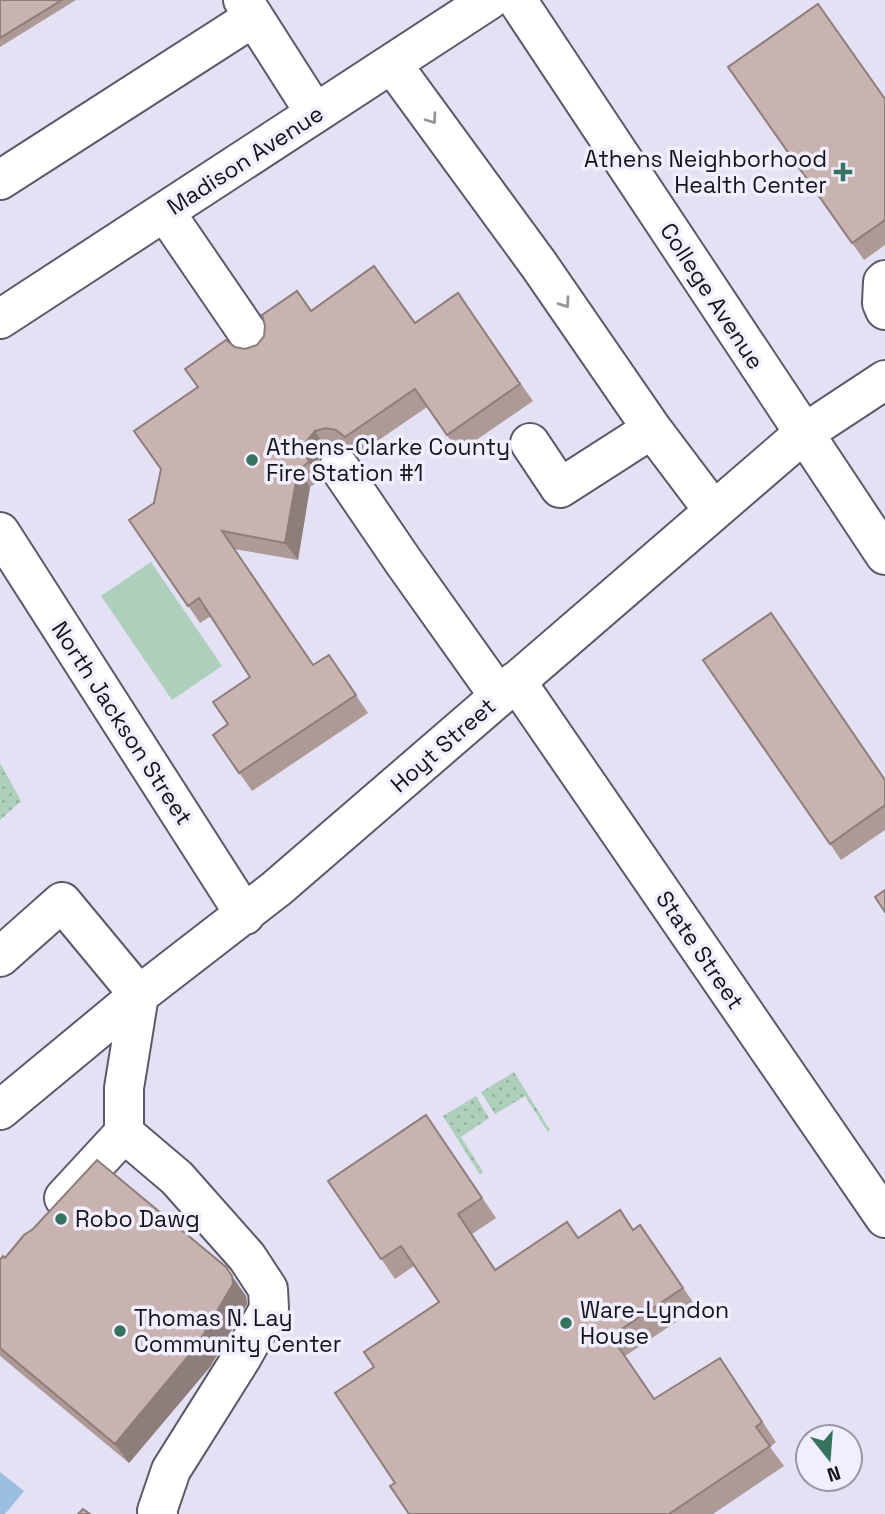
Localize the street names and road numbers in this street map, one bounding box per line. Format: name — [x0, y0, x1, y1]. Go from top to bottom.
street label: Madison Avenue — [161, 98, 329, 222]
street label: College Avenue — [653, 217, 771, 375]
street label: North Jackson Street — [45, 615, 199, 831]
street label: Hoyt Street — [384, 691, 502, 799]
street label: State Street — [649, 885, 751, 1015]

